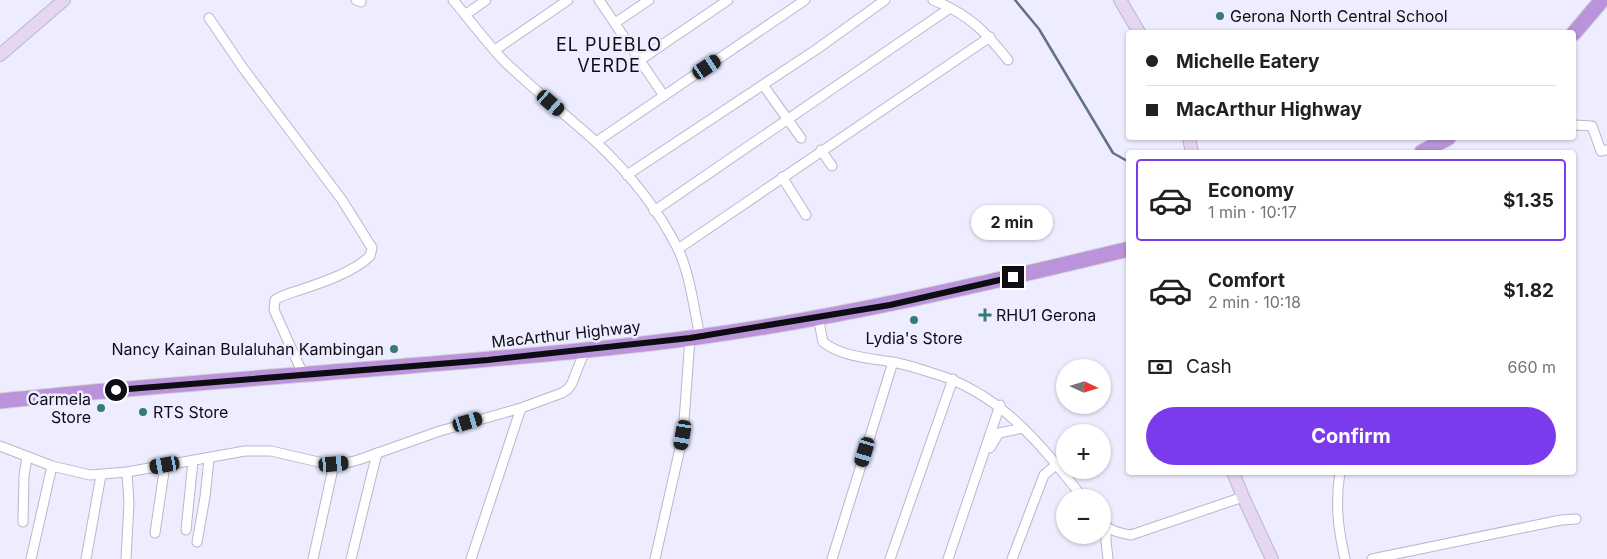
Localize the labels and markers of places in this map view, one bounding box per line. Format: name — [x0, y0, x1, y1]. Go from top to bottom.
place label: Gerona North Central School — [1230, 6, 1448, 26]
marker: Gerona North Central School — [1214, 10, 1226, 22]
place label: RHU1 Gerona — [996, 305, 1096, 325]
marker: RHU1 Gerona — [978, 308, 992, 322]
marker: Lydia's Store — [908, 314, 920, 326]
place label: Lydia's Store — [865, 328, 963, 348]
place label: Nancy Kainan Bulaluhan Kambingan — [112, 339, 384, 359]
marker: Nancy Kainan Bulaluhan Kambingan — [388, 343, 400, 355]
place label: Carmela Store — [28, 389, 91, 427]
marker: Carmela Store — [95, 402, 107, 414]
place label: RTS Store — [153, 402, 228, 422]
marker: RTS Store — [137, 406, 149, 418]

